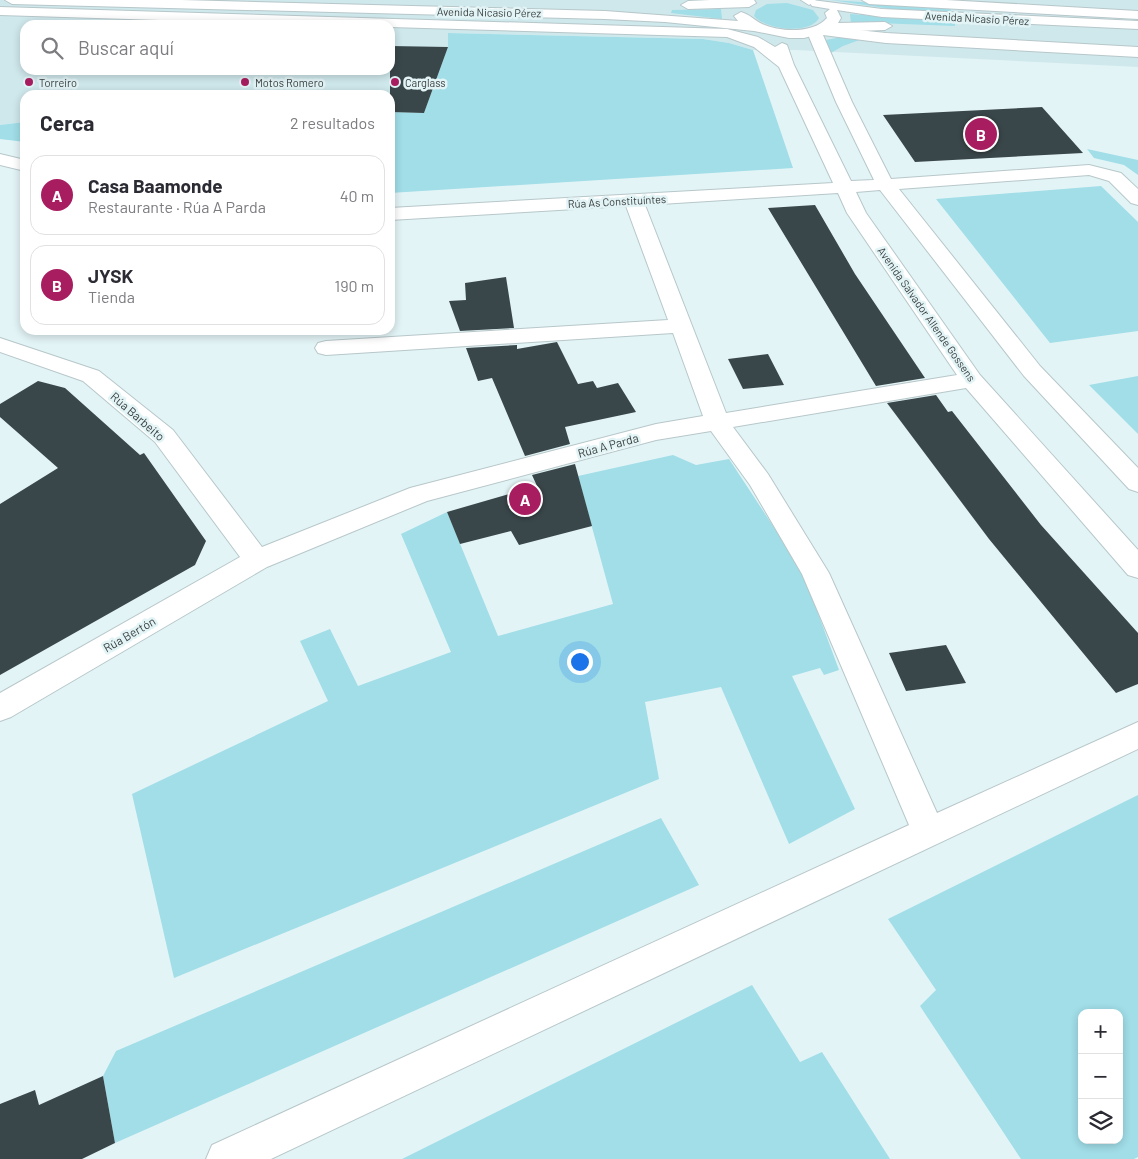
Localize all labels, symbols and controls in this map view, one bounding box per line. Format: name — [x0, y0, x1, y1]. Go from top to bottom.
street label: Avenida Nicasio Pérez — [437, 5, 542, 19]
street label: Avenida Nicasio Pérez — [924, 9, 1030, 27]
search box — [20, 20, 395, 75]
icon: search — [38, 34, 66, 62]
text: Buscar aquí — [78, 36, 174, 59]
marker: Torreiro — [23, 76, 35, 88]
place label: Torreiro — [39, 76, 77, 89]
marker: Motos Romero — [239, 76, 251, 88]
place label: Motos Romero — [255, 76, 324, 89]
marker: Carglass — [389, 76, 401, 88]
place label: Carglass — [405, 76, 446, 89]
text: Cerca — [40, 110, 94, 135]
text: 2 resultados — [290, 113, 375, 132]
pin: B — [965, 115, 997, 153]
text: Casa Baamonde — [88, 174, 223, 197]
text: A — [52, 186, 62, 205]
text: 40 m — [340, 186, 374, 205]
street label: Rúa As Constituíntes — [568, 192, 666, 210]
text: Restaurante · Rúa A Parda — [88, 197, 266, 216]
street label: Avenida Salvador Allende Gossens — [875, 244, 979, 384]
text: JYSK — [88, 264, 133, 287]
text: B — [52, 276, 62, 295]
text: 190 m — [335, 276, 374, 295]
text: Tienda — [88, 287, 135, 306]
street label: Rúa Barbeito — [108, 389, 168, 443]
street label: Rúa A Parda — [576, 430, 640, 460]
pin: A — [509, 480, 541, 518]
street label: Rúa Bertón — [100, 613, 158, 655]
your location — [567, 649, 593, 675]
map controls — [1078, 1009, 1123, 1144]
button: + — [1078, 1009, 1123, 1054]
button: − — [1078, 1054, 1123, 1099]
button: layers — [1078, 1099, 1123, 1144]

